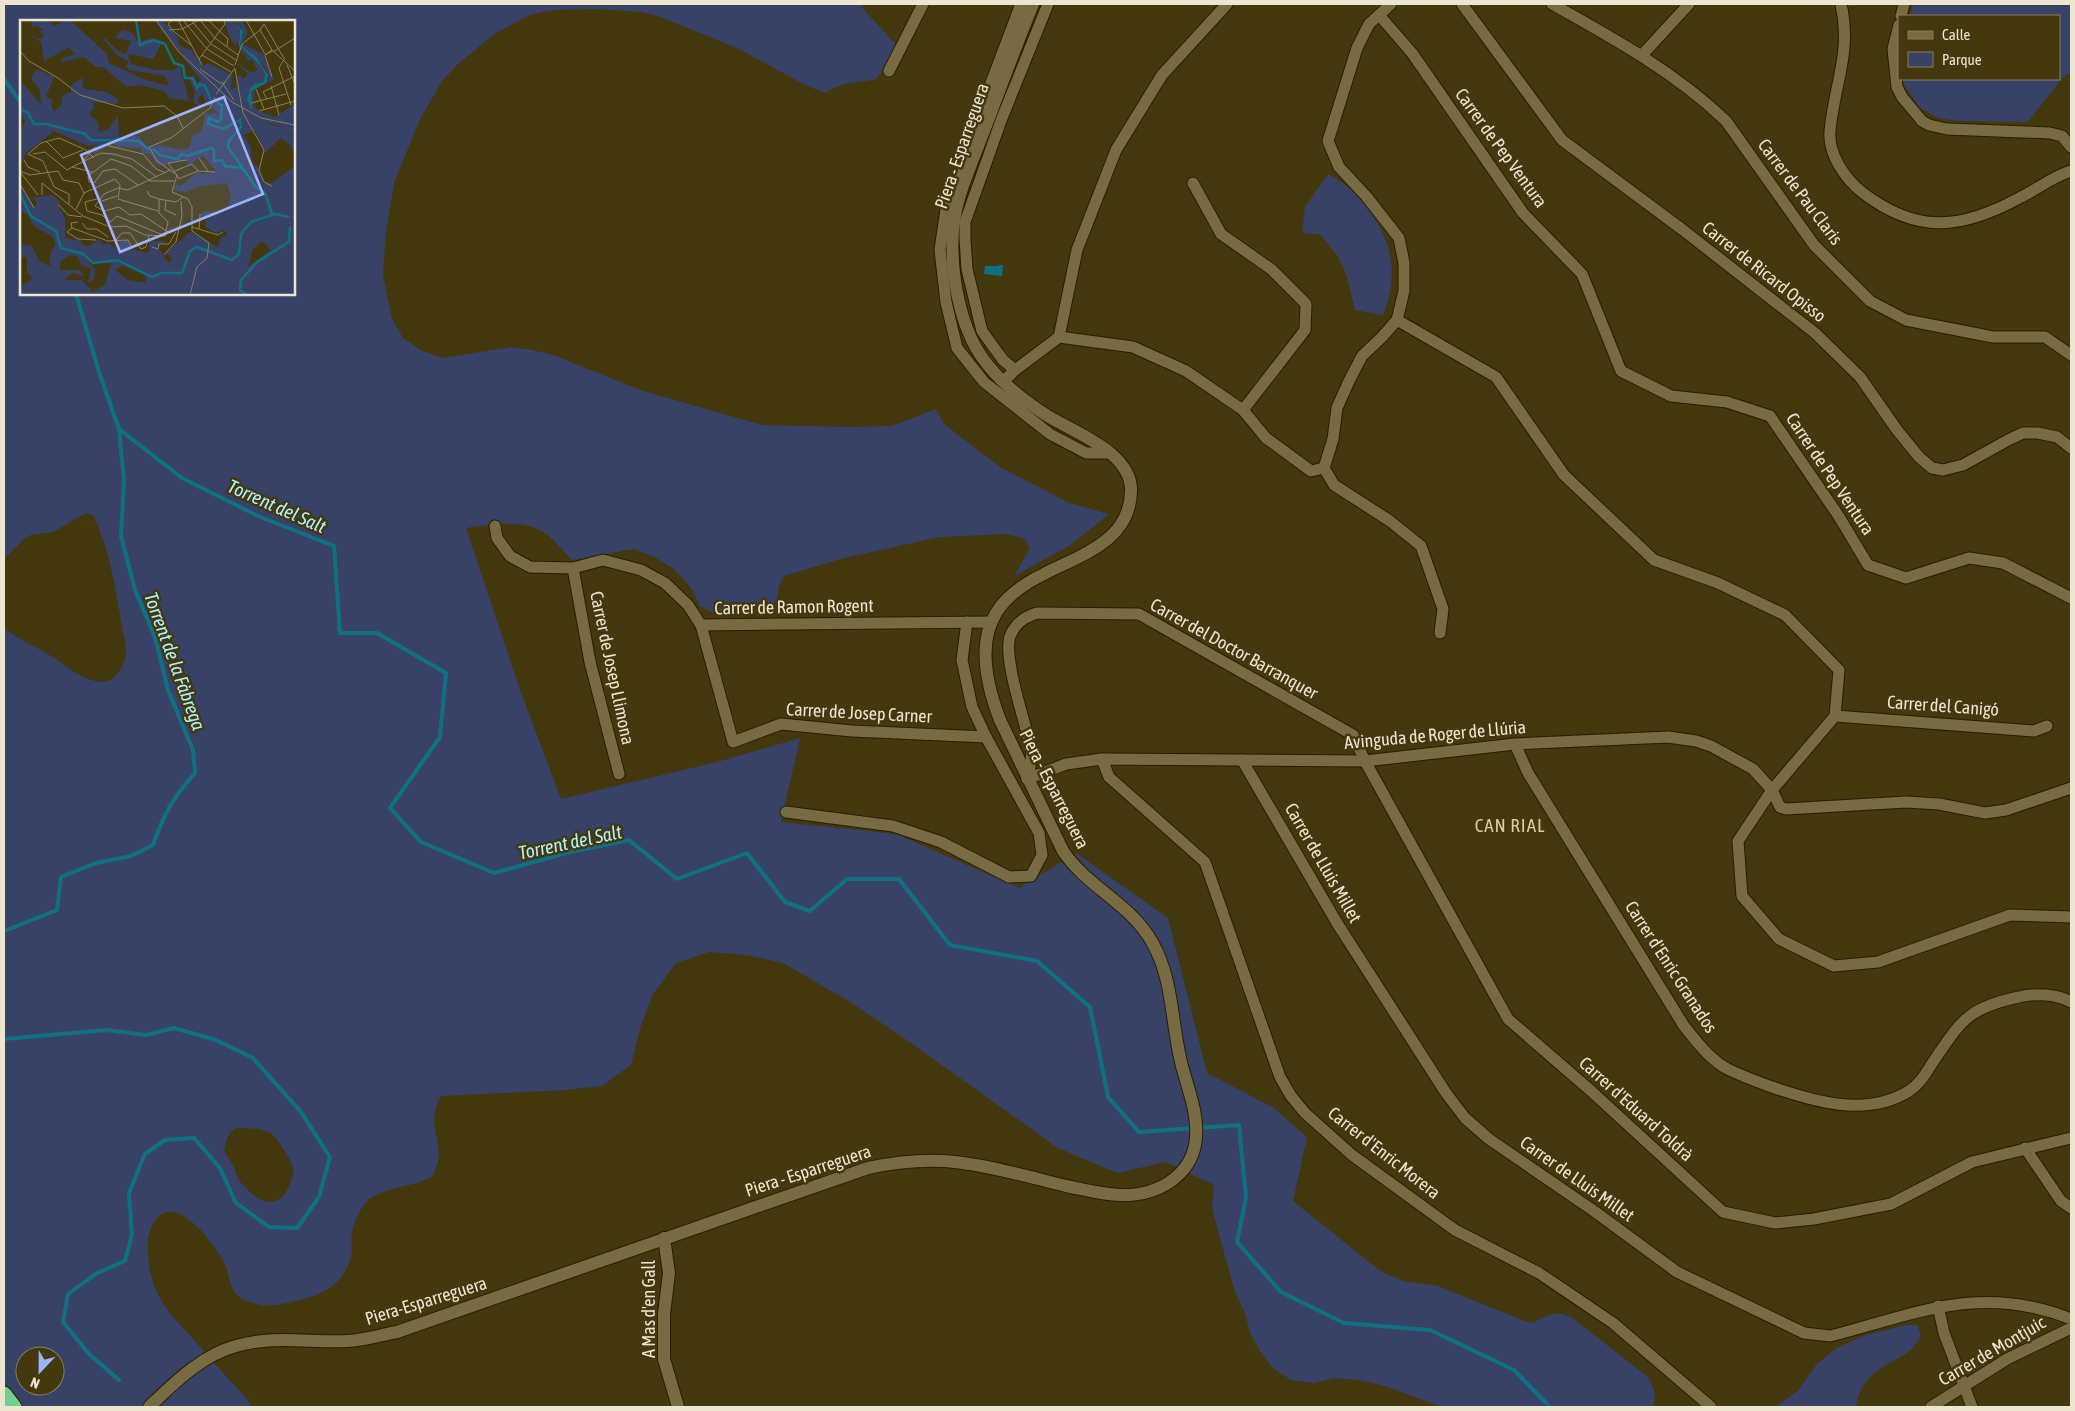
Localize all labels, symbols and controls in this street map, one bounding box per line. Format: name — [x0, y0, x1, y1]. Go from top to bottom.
legend — [1898, 15, 2060, 80]
inset map — [20, 20, 295, 295]
text: Calle — [1942, 26, 1971, 43]
text: Parque — [1942, 51, 1982, 68]
street label: Piera - Esparreguera — [930, 80, 993, 211]
street label: Carrer de Pep Ventura — [1451, 84, 1552, 211]
street label: Carrer de Pau Claris — [1754, 135, 1847, 249]
street label: Carrer de Ricard Opisso — [1698, 217, 1830, 326]
street label: Carrer de Pep Ventura — [1782, 409, 1879, 539]
water label: Torrent del Salt — [224, 475, 330, 538]
water label: Torrent de la Fàbrega — [140, 589, 210, 733]
street label: Carrer de Josep Llimona — [586, 589, 639, 747]
street label: Carrer del Doctor Barranquer — [1147, 594, 1322, 704]
street label: Carrer de Ramon Rogent — [714, 595, 874, 618]
street label: Carrer del Canigó — [1886, 691, 2000, 720]
street label: Carrer de Josep Carner — [786, 698, 933, 727]
street label: Avinguda de Roger de Llúria — [1343, 716, 1527, 753]
street label: Piera - Esparreguera — [1015, 726, 1094, 852]
street label: Carrer de Lluis Millet — [1281, 799, 1366, 926]
district label: CAN RIAL — [1475, 814, 1545, 836]
water label: Torrent del Salt — [516, 820, 624, 864]
street label: Carrer d'Enric Granados — [1621, 897, 1722, 1037]
street label: Carrer d'Eduard Toldrà — [1575, 1052, 1698, 1165]
street label: Carrer d'Enric Morera — [1324, 1102, 1445, 1203]
street label: Carrer de Lluis Millet — [1516, 1131, 1638, 1226]
street label: Piera - Esparreguera — [742, 1140, 873, 1201]
street label: A Mas d'en Gall — [638, 1260, 659, 1358]
street label: Piera-Esparreguera — [362, 1272, 489, 1329]
street label: Carrer de Montjuic — [1934, 1311, 2049, 1390]
north arrow — [15, 1346, 65, 1396]
text: N — [28, 1374, 42, 1392]

